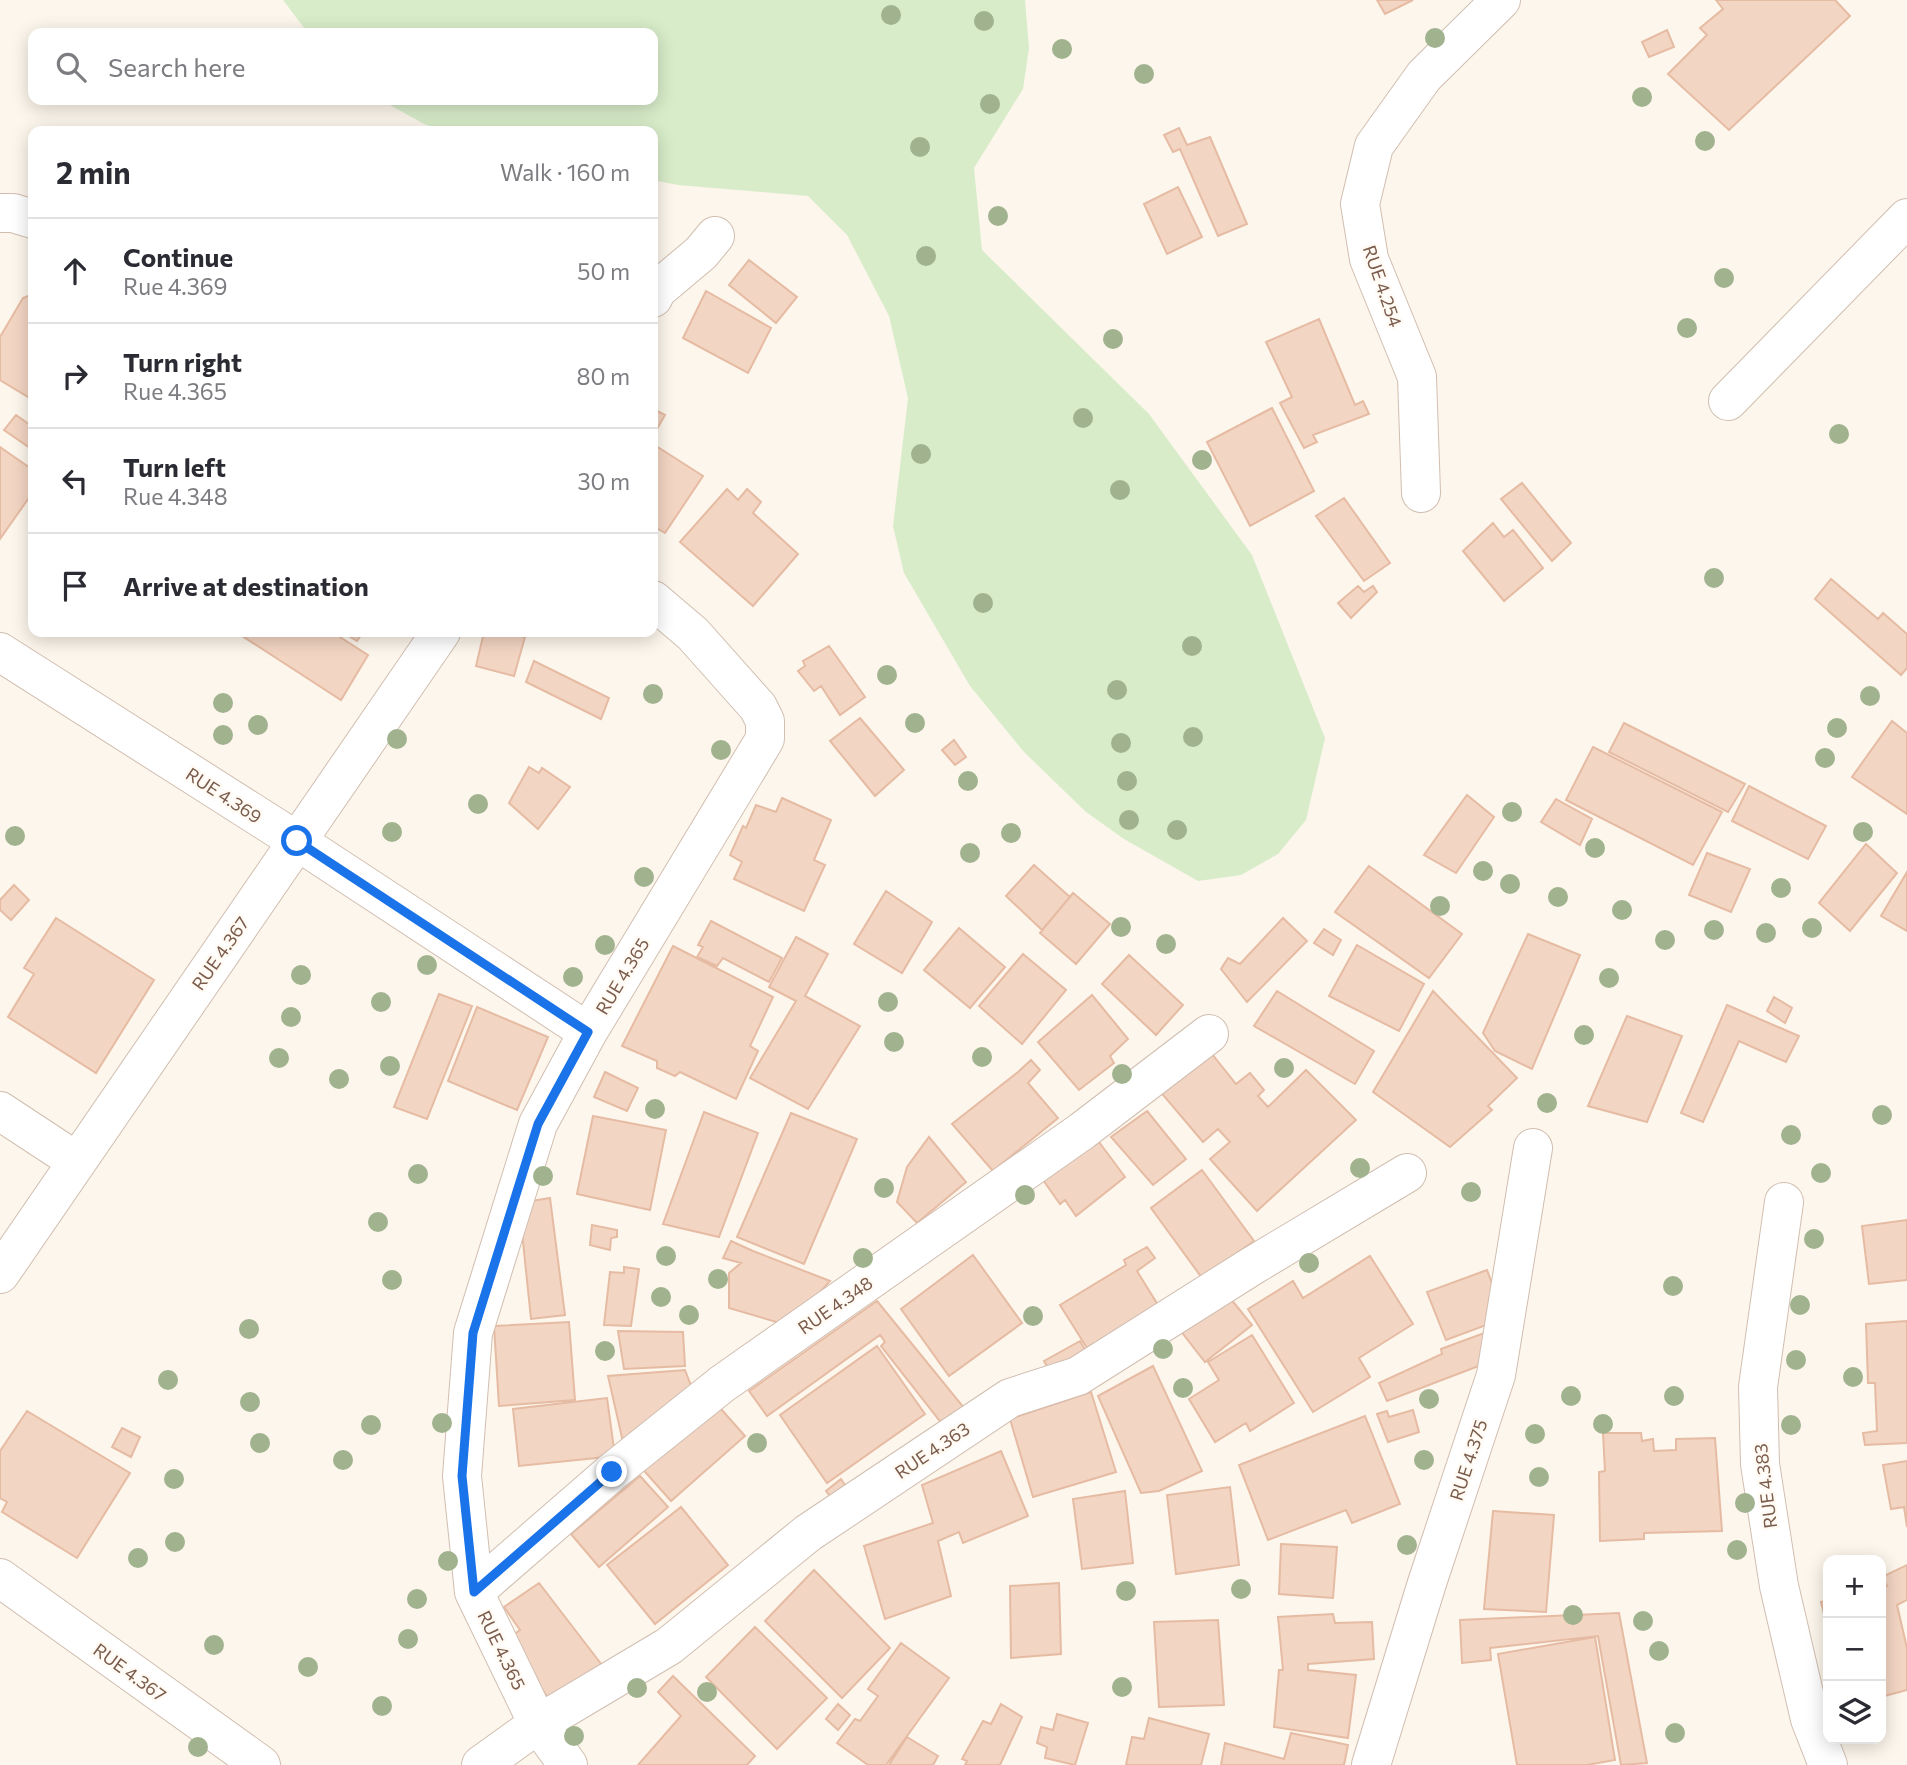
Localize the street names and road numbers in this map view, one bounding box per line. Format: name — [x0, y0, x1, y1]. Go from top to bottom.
street label: RUE 4.254 — [1359, 242, 1407, 330]
street label: RUE 4.369 — [182, 762, 266, 828]
street label: RUE 4.367 — [187, 912, 253, 994]
street label: RUE 4.365 — [591, 934, 653, 1018]
street label: RUE 4.348 — [794, 1271, 877, 1339]
street label: RUE 4.363 — [890, 1417, 974, 1483]
street label: RUE 4.375 — [1445, 1417, 1491, 1503]
street label: RUE 4.383 — [1749, 1442, 1781, 1530]
street label: RUE 4.365 — [473, 1607, 531, 1693]
street label: RUE 4.367 — [89, 1638, 171, 1706]

